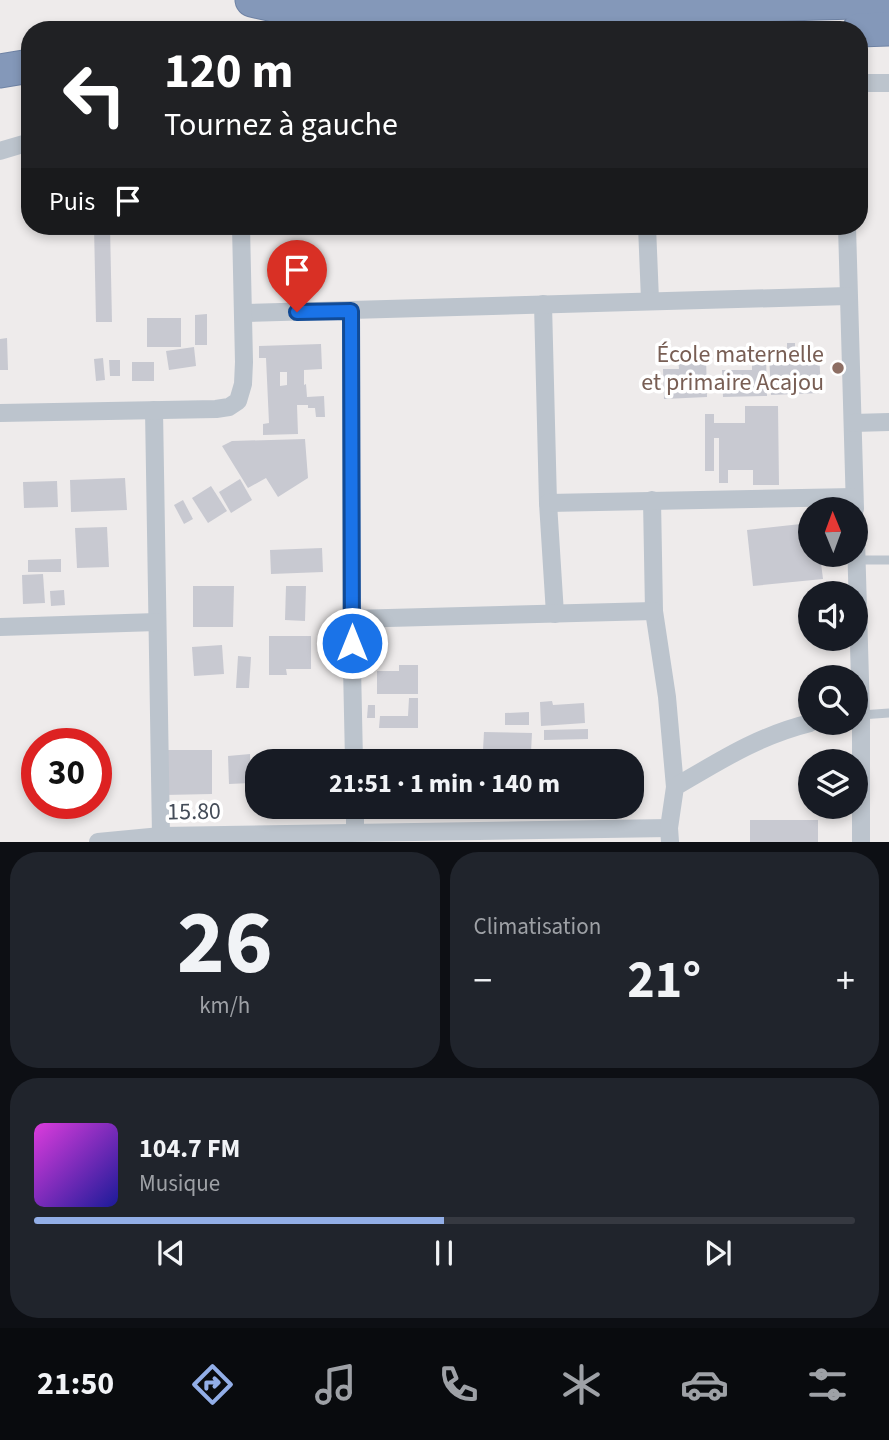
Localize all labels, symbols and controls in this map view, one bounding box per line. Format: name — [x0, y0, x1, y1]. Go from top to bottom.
text: 120 m — [164, 37, 293, 107]
icon: left — [49, 49, 140, 140]
text: Tournez à gauche — [164, 102, 398, 148]
icon: arrive — [109, 182, 147, 220]
text: Puis — [49, 183, 95, 220]
pin — [267, 240, 327, 312]
icon: arrive — [278, 251, 316, 289]
place label: École maternelle et primaire Acajou — [641, 337, 824, 400]
marker: École maternelle et primaire Acajou — [830, 360, 846, 376]
north arrow — [798, 497, 868, 567]
map controls — [798, 497, 868, 819]
button: sound — [798, 581, 868, 651]
position arrow — [315, 606, 389, 680]
button: search — [798, 665, 868, 735]
speed limit sign: 30 — [21, 728, 112, 819]
button: layers — [798, 749, 868, 819]
text: 21:51 · 1 min · 140 m — [329, 765, 560, 802]
street label: 15.80 — [167, 794, 221, 829]
text: 26 — [177, 879, 273, 1008]
text: Climatisation — [474, 910, 601, 943]
text: 21° — [627, 944, 701, 1018]
text: − — [474, 954, 492, 1008]
text: + — [836, 954, 855, 1008]
text: km/h — [199, 989, 250, 1022]
text: 104.7 FM — [139, 1130, 240, 1167]
text: Musique — [139, 1167, 220, 1200]
icon: previous — [152, 1234, 190, 1272]
icon: pause — [425, 1234, 463, 1272]
icon: next — [699, 1234, 737, 1272]
icon: directions — [188, 1360, 237, 1409]
icon: music — [311, 1360, 360, 1409]
icon: phone — [434, 1360, 483, 1409]
icon: climate — [557, 1360, 606, 1409]
icon: car — [680, 1360, 729, 1409]
icon: filters — [803, 1360, 852, 1409]
text: 21:50 — [37, 1361, 114, 1407]

